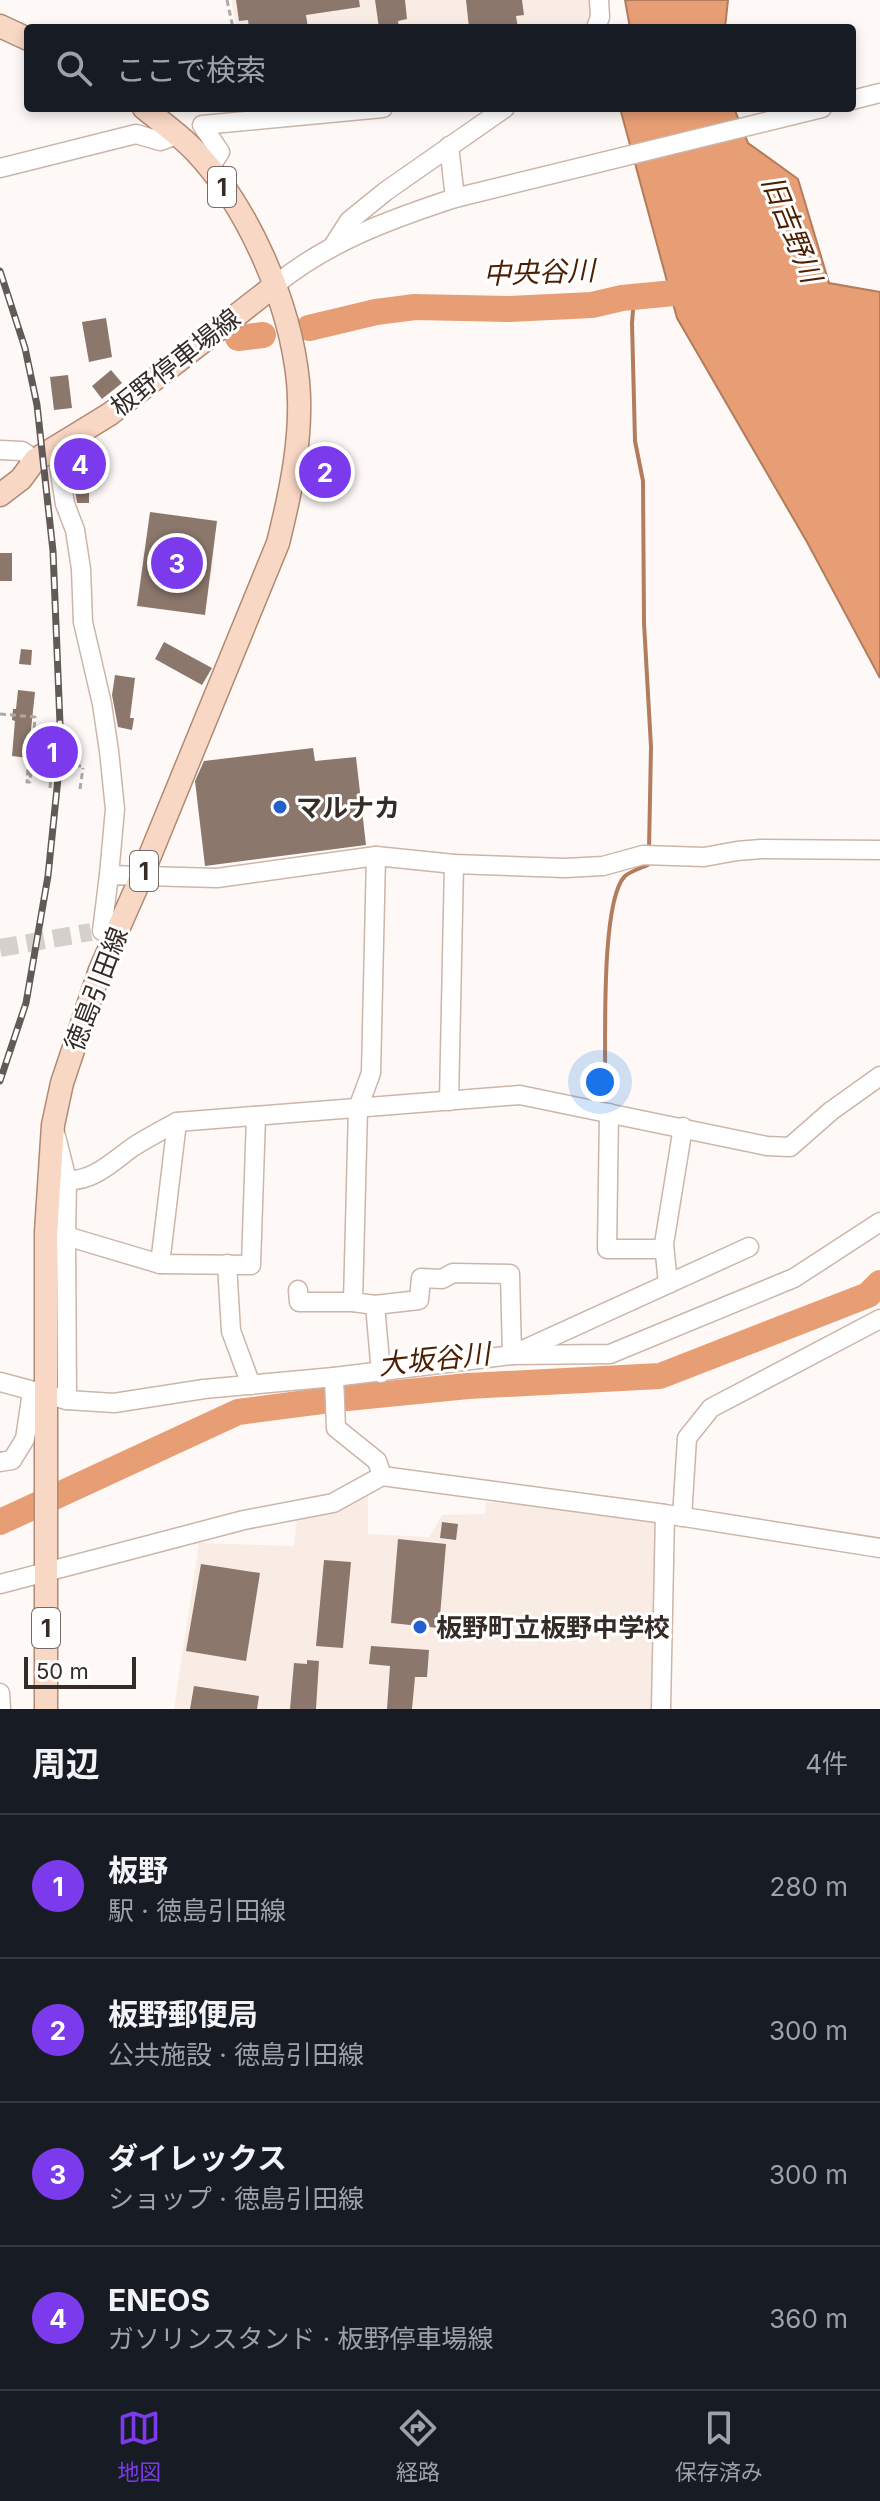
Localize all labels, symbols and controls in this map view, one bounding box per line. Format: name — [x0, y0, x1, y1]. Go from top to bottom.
search box — [24, 24, 856, 112]
icon: search — [52, 46, 96, 90]
text: ここで検索 — [116, 52, 266, 88]
road number: 1 — [208, 167, 236, 207]
water label: 旧吉野川 — [755, 171, 830, 290]
water label: 中央谷川 — [482, 253, 599, 291]
street label: 板野停車場線 — [104, 302, 246, 422]
pin: 4 — [54, 434, 106, 494]
pin: 2 — [299, 442, 351, 502]
pin: 3 — [151, 533, 203, 593]
pin: 1 — [26, 722, 78, 782]
place label: マルナカ — [296, 792, 400, 823]
marker: マルナカ — [271, 798, 289, 816]
road number: 1 — [130, 851, 158, 891]
street label: 徳島引田線 — [58, 923, 134, 1055]
your location — [580, 1062, 620, 1102]
water label: 大坂谷川 — [377, 1336, 494, 1382]
road number: 1 — [32, 1608, 60, 1648]
place label: 板野町立板野中学校 — [436, 1612, 670, 1643]
marker: 板野町立板野中学校 — [411, 1618, 429, 1636]
scale bar — [24, 1653, 136, 1689]
text: 50 m — [36, 1658, 89, 1684]
text: 周辺 — [32, 1743, 100, 1784]
text: 4件 — [805, 1748, 848, 1779]
text: 板野 — [108, 1852, 168, 1888]
text: 1 — [52, 1871, 64, 1902]
text: 280 m — [770, 1871, 848, 1902]
text: 駅 · 徳島引田線 — [108, 1895, 286, 1926]
text: 板野郵便局 — [108, 1996, 258, 2032]
text: 2 — [50, 2015, 66, 2046]
text: 300 m — [769, 2015, 848, 2046]
text: 公共施設 · 徳島引田線 — [108, 2039, 364, 2070]
text: ダイレックス — [108, 2140, 287, 2176]
text: 3 — [50, 2159, 66, 2190]
text: 300 m — [769, 2159, 848, 2190]
text: ショップ · 徳島引田線 — [108, 2183, 364, 2214]
text: ENEOS — [108, 2282, 210, 2318]
text: 4 — [49, 2303, 67, 2334]
text: 360 m — [769, 2303, 848, 2334]
text: ガソリンスタンド · 板野停車場線 — [108, 2323, 494, 2354]
tab: 地図 — [117, 2406, 161, 2486]
tab: 経路 — [396, 2406, 440, 2486]
tab: 保存済み — [675, 2406, 763, 2486]

